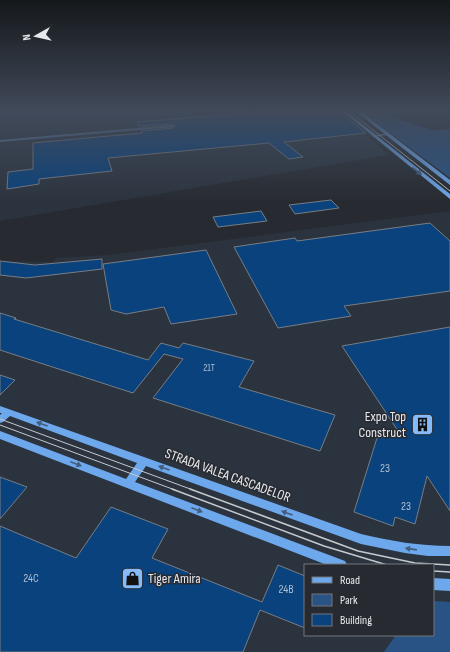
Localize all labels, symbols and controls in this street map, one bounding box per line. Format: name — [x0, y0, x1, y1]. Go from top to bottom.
north arrow — [16, 16, 56, 56]
text: N — [20, 33, 33, 41]
one-way arrow — [412, 167, 423, 175]
house number: 21T — [203, 362, 215, 374]
place label: Expo Top Construct — [359, 408, 406, 441]
building icon: Expo Top Construct — [409, 411, 435, 437]
one-way arrow — [36, 421, 48, 427]
street label: STRADA VALEA CASCADELOR — [163, 445, 293, 506]
house number: 23 — [380, 461, 390, 476]
one-way arrow — [70, 462, 82, 468]
one-way arrow — [158, 465, 170, 471]
house number: 23 — [401, 499, 411, 514]
one-way arrow — [192, 508, 204, 514]
one-way arrow — [280, 509, 292, 515]
one-way arrow — [405, 546, 417, 552]
legend — [304, 564, 434, 636]
shop icon: Tiger Amira — [119, 565, 145, 591]
place label: Tiger Amira — [148, 570, 201, 587]
house number: 24C — [23, 571, 39, 586]
text: Road — [340, 573, 360, 588]
house number: 24B — [278, 582, 294, 597]
text: Park — [340, 593, 358, 608]
text: Building — [340, 613, 372, 628]

